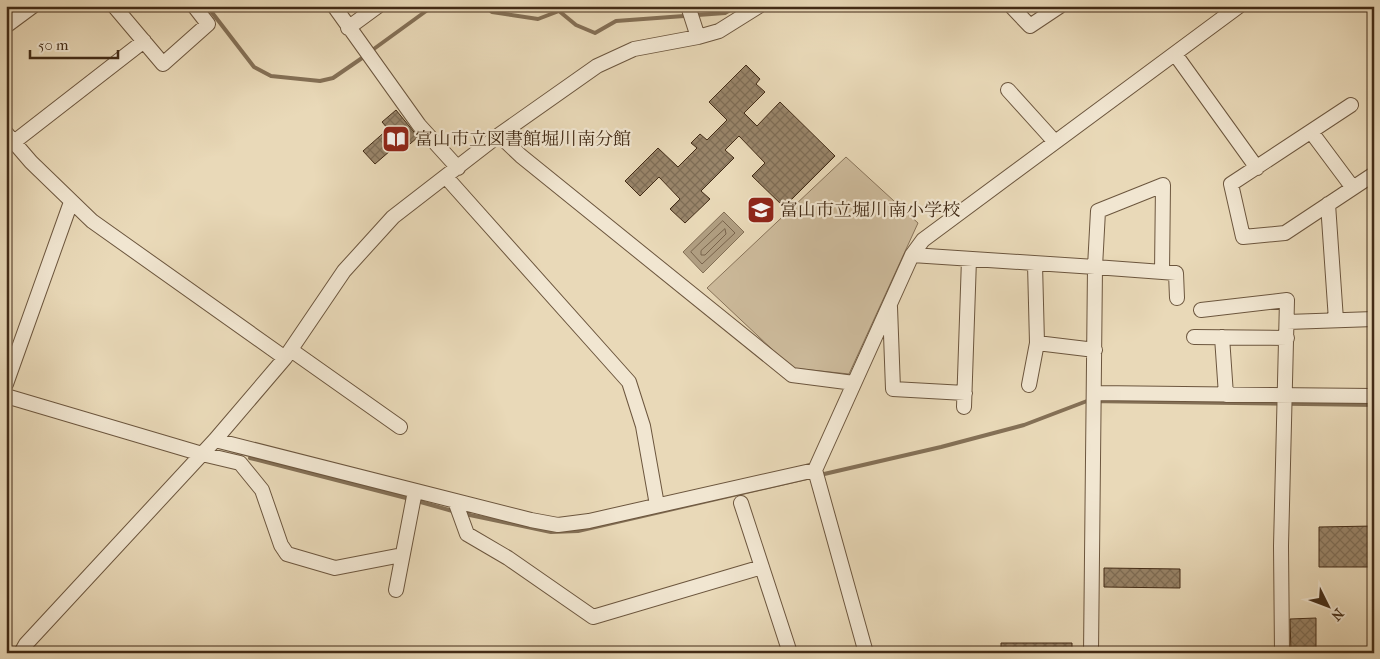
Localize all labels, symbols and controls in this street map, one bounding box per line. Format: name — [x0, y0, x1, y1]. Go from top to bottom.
scale bar — [30, 28, 118, 60]
text: 50 m — [38, 36, 69, 54]
library icon: 富山市立図書館堀川南分館 — [381, 124, 411, 154]
place label: 富山市立図書館堀川南分館 — [415, 129, 631, 150]
school or university icon: 富山市立堀川南小学校 — [746, 195, 776, 225]
place label: 富山市立堀川南小学校 — [780, 200, 960, 221]
north arrow — [1302, 582, 1352, 632]
text: N — [1327, 605, 1347, 624]

